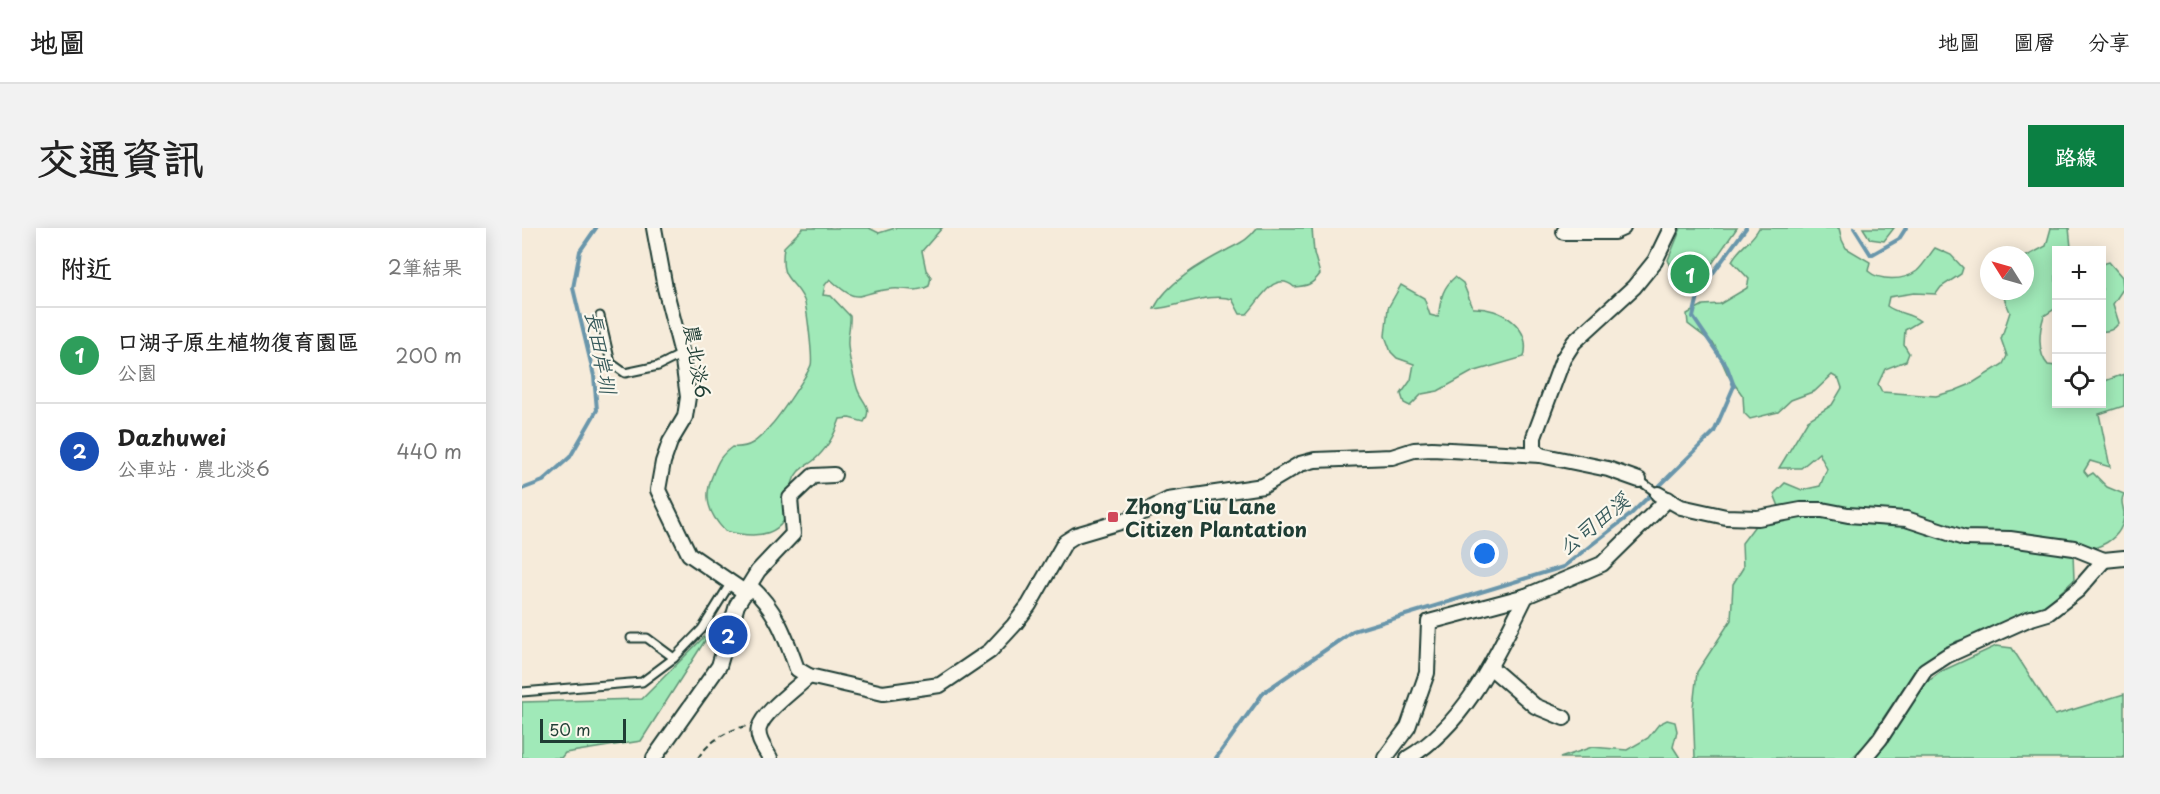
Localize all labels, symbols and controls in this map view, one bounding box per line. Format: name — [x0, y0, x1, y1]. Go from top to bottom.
text: 地圖 — [30, 20, 86, 63]
text: 地圖 — [1938, 25, 1980, 57]
text: 圖層 — [2013, 25, 2055, 57]
text: 分享 — [2088, 25, 2130, 57]
text: 交通資訊 — [36, 125, 204, 188]
button: 路線 — [2028, 125, 2124, 187]
north arrow — [1980, 246, 2034, 300]
map controls — [2052, 246, 2106, 408]
button: + — [2052, 246, 2106, 300]
text: 附近 — [60, 248, 112, 287]
text: 2筆結果 — [388, 252, 462, 282]
pin: 1 — [1670, 252, 1710, 296]
button: − — [2052, 300, 2106, 354]
water label: 長田岸圳 — [578, 308, 626, 398]
street label: 農北淡6 — [677, 322, 719, 400]
text: 口湖子原生植物復育園區 — [117, 324, 359, 357]
text: 1 — [75, 340, 84, 370]
text: 200 m — [395, 340, 462, 370]
button: locate — [2052, 354, 2106, 408]
text: 公園 — [117, 357, 157, 387]
text: Dazhuwei — [117, 420, 226, 453]
text: 2 — [72, 436, 87, 466]
text: 440 m — [397, 436, 462, 466]
text: 公車站 · 農北淡6 — [117, 453, 270, 483]
water label: 公司田溪 — [1550, 484, 1636, 562]
place label: Zhong Liu Lane Citizen Plantation — [1125, 491, 1307, 544]
marker: Zhong Liu Lane Citizen Plantation — [1106, 510, 1120, 524]
your location — [1470, 539, 1499, 568]
pin: 2 — [708, 612, 748, 658]
scale bar — [540, 716, 626, 744]
text: 50 m — [549, 717, 590, 741]

